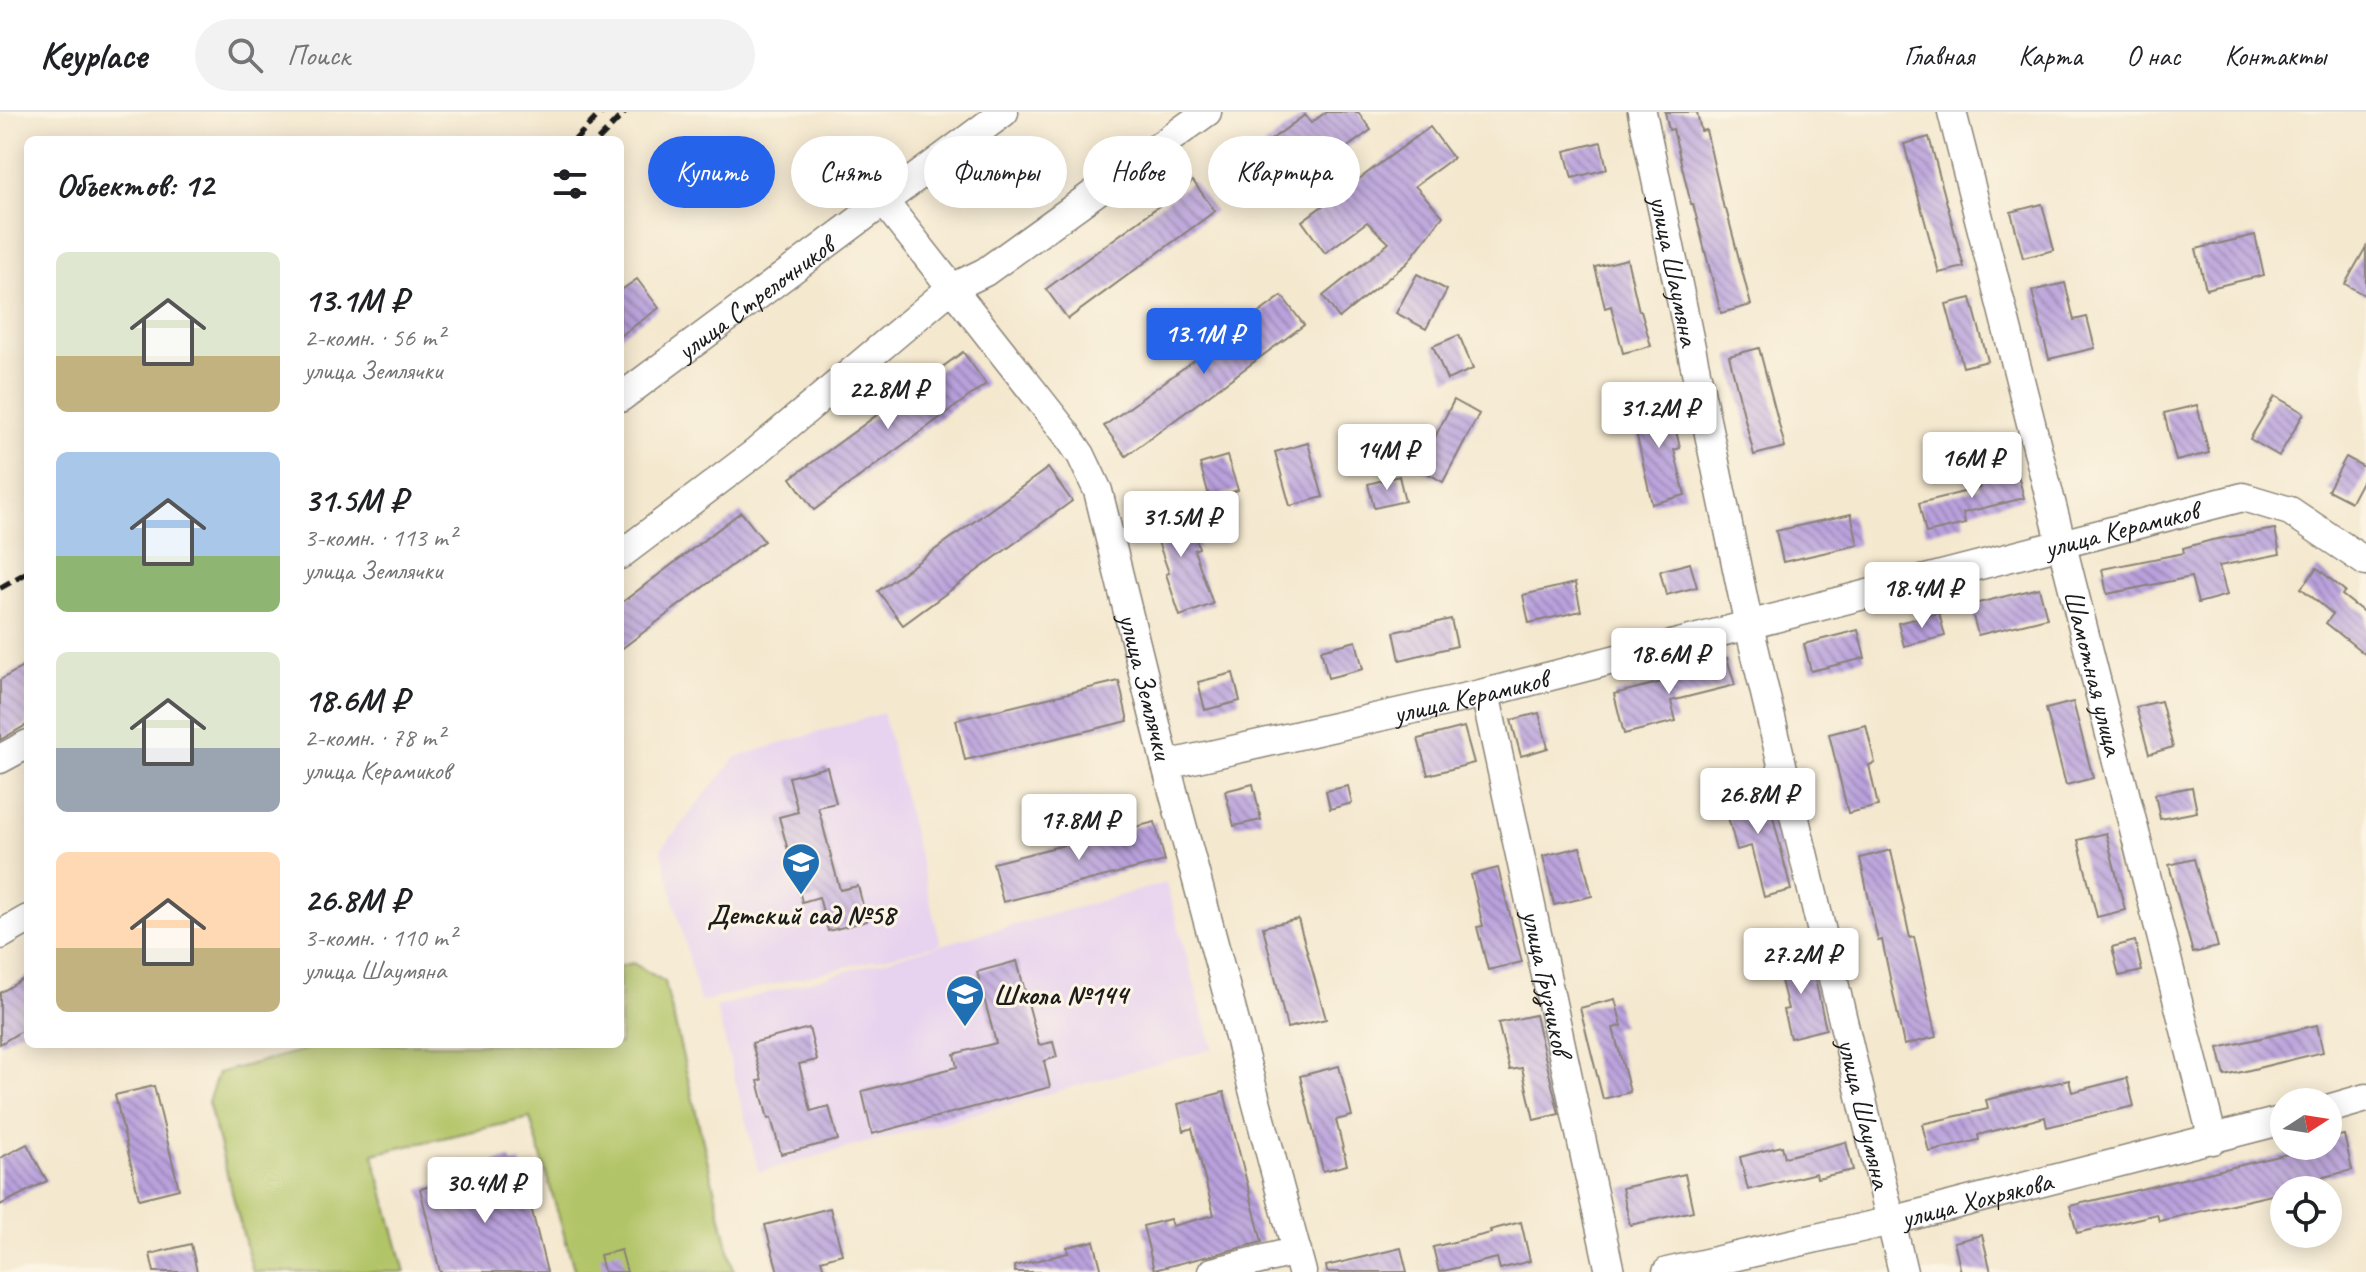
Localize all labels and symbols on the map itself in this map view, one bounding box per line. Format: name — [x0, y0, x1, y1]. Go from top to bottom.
street label: улица Шаумяна — [1642, 190, 1708, 351]
street label: улица Стрелочников — [668, 225, 844, 369]
pin: 13.1M ₽ — [1130, 308, 1278, 376]
pin: 22.8M ₽ — [814, 363, 962, 431]
pin: 31.2M ₽ — [1585, 382, 1733, 450]
pin: 14M ₽ — [1331, 424, 1443, 492]
pin: 16M ₽ — [1916, 432, 2028, 500]
street label: улица Керамиков — [2038, 490, 2207, 566]
pin: 31.5M ₽ — [1107, 491, 1255, 559]
pin: 18.4M ₽ — [1848, 562, 1996, 630]
street label: Шамотная улица — [2056, 586, 2132, 760]
street label: улица Землячки — [1111, 608, 1182, 765]
pin: 18.6M ₽ — [1595, 628, 1743, 696]
street label: улица Керамиков — [1388, 659, 1556, 731]
pin: 26.8M ₽ — [1684, 768, 1832, 836]
pin: 17.8M ₽ — [1005, 794, 1153, 862]
school or university icon: Детский сад №58 — [780, 841, 822, 896]
place label: Детский сад №58 — [707, 897, 898, 932]
street label: улица Грузчиков — [1514, 905, 1581, 1064]
pin: 27.2M ₽ — [1727, 928, 1875, 996]
school or university icon: Школа №144 — [944, 973, 986, 1028]
place label: Школа №144 — [993, 977, 1131, 1012]
street label: улица Шаумяна — [1830, 1033, 1900, 1194]
north arrow — [2270, 1088, 2342, 1160]
pin: 30.4M ₽ — [411, 1157, 559, 1225]
street label: улица Хохрякова — [1895, 1162, 2057, 1236]

